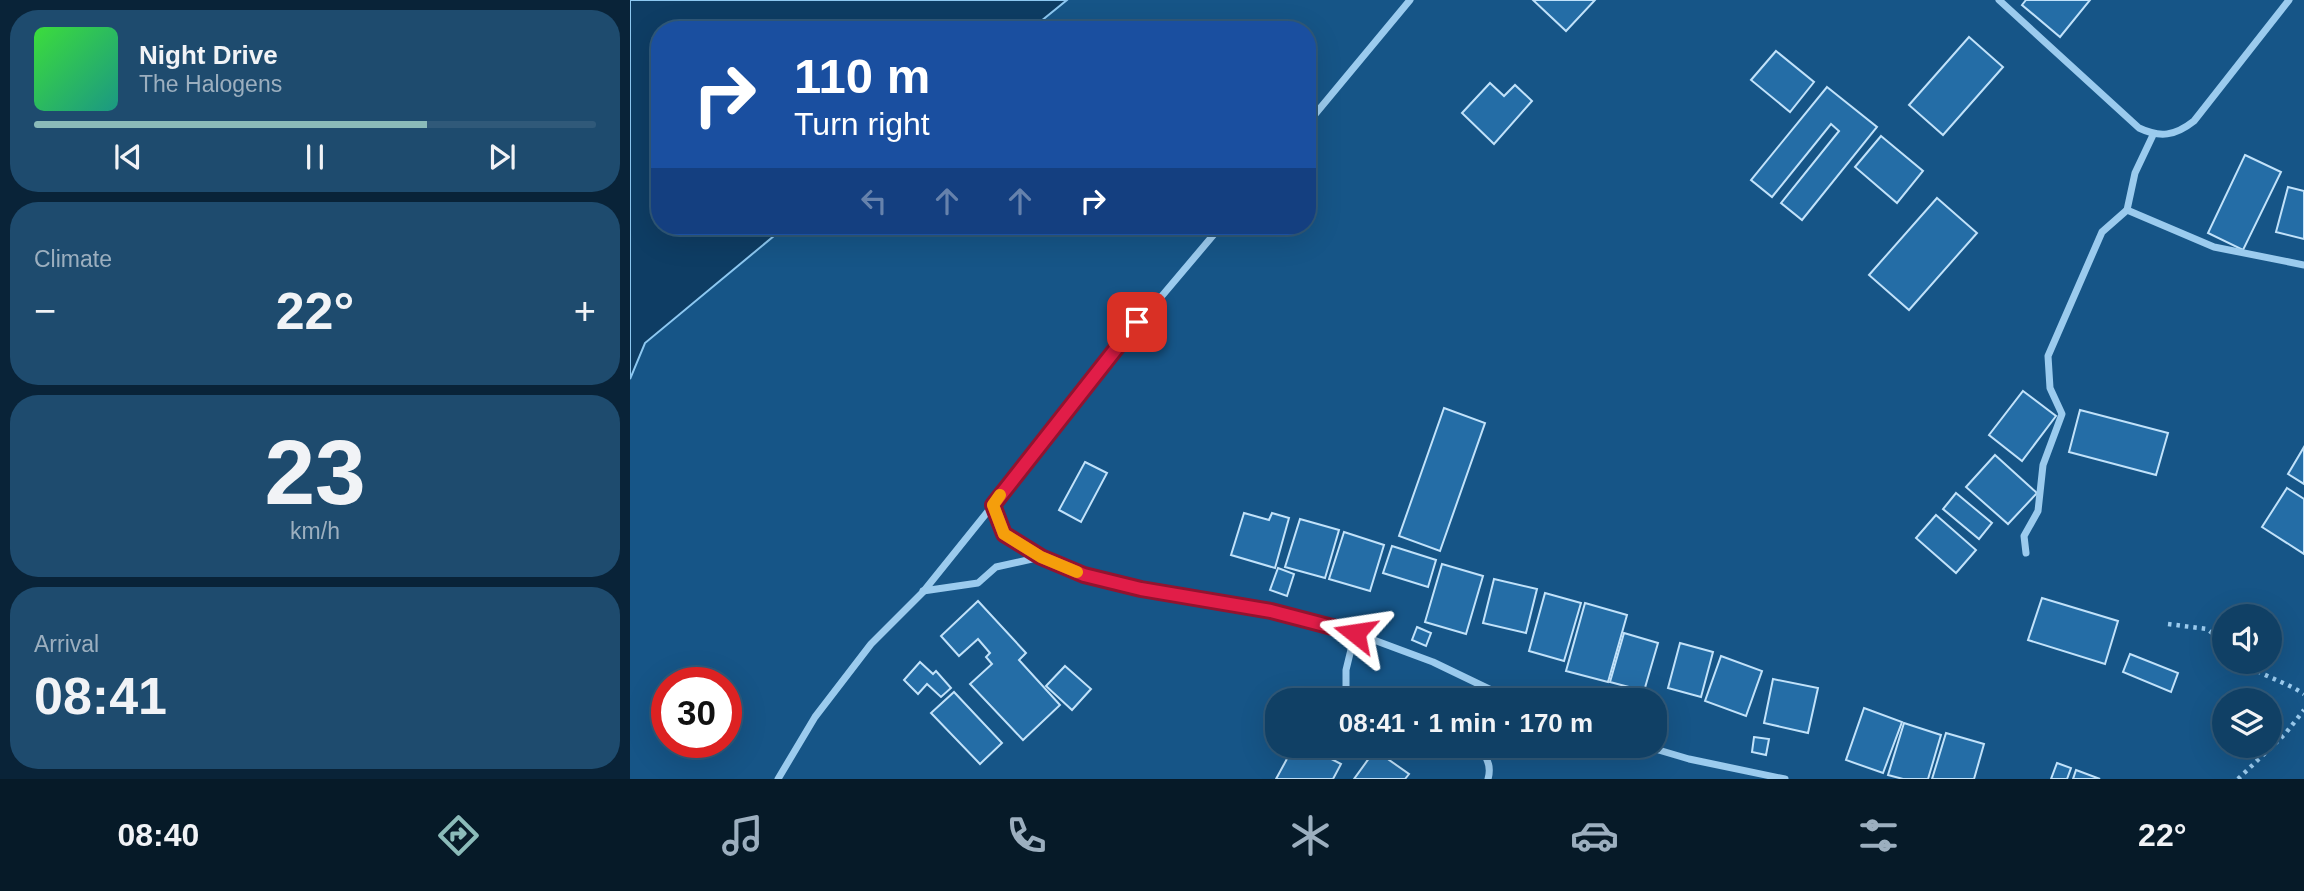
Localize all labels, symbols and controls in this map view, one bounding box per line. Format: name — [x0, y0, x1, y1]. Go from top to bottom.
text: Night Drive — [139, 40, 278, 70]
icon: right — [679, 49, 770, 140]
text: 110 m — [794, 49, 930, 103]
text: The Halogens — [139, 71, 282, 97]
text: Turn right — [794, 106, 930, 142]
icon: previous — [109, 138, 147, 176]
icon: pause — [296, 138, 334, 176]
icon: next — [483, 138, 521, 176]
icon: left — [855, 182, 893, 220]
icon: ahead — [928, 182, 966, 220]
icon: ahead — [1001, 182, 1039, 220]
icon: right — [1074, 182, 1112, 220]
text: Climate — [34, 246, 112, 272]
text: 22° — [276, 282, 354, 340]
text: − — [34, 290, 56, 332]
text: + — [574, 290, 596, 332]
pin — [1107, 292, 1167, 352]
icon: arrive — [1118, 303, 1156, 341]
text: 23 — [264, 422, 366, 523]
text: km/h — [290, 518, 340, 544]
position arrow — [1318, 596, 1392, 670]
map controls — [2212, 604, 2282, 758]
button: sound — [2212, 604, 2282, 674]
text: Arrival — [34, 631, 99, 657]
text: 08:41 — [34, 667, 167, 725]
speed limit sign: 30 — [651, 667, 742, 758]
button: layers — [2212, 688, 2282, 758]
text: 08:41 · 1 min · 170 m — [1339, 708, 1593, 738]
icon: directions — [434, 811, 483, 860]
icon: music — [718, 811, 767, 860]
icon: phone — [1002, 811, 1051, 860]
icon: climate — [1286, 811, 1335, 860]
icon: car — [1570, 811, 1619, 860]
icon: filters — [1854, 811, 1903, 860]
text: 08:40 — [117, 817, 199, 853]
text: 22° — [2138, 817, 2187, 853]

